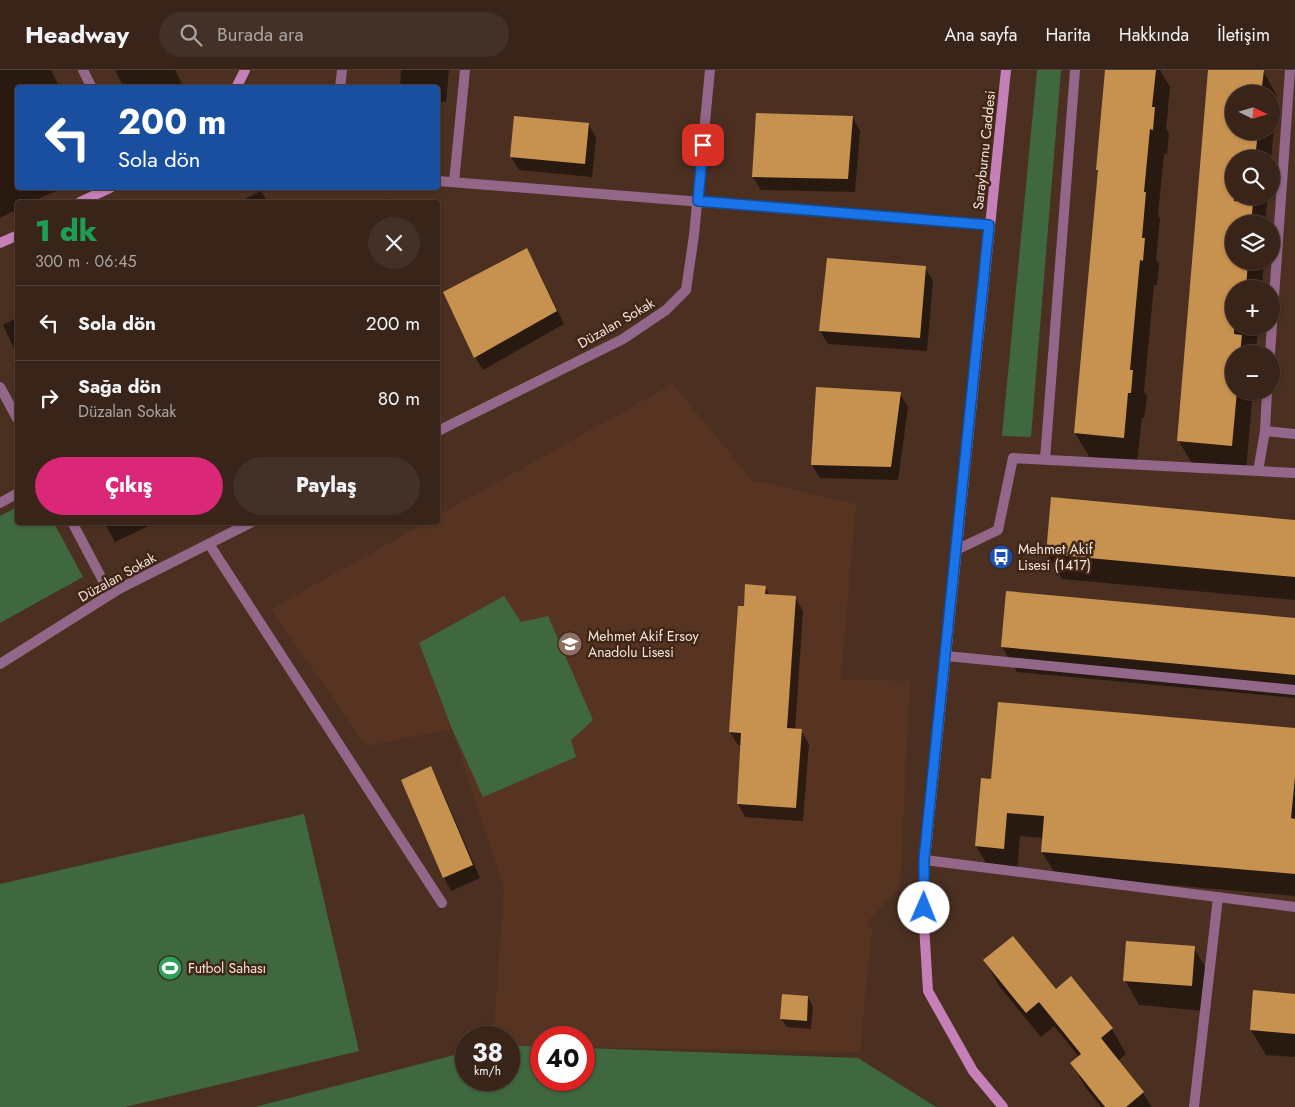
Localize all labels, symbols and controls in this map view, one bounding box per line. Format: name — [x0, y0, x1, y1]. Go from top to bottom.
search box — [159, 12, 509, 57]
text: Headway — [25, 17, 129, 52]
icon: search — [177, 21, 205, 49]
text: Burada ara — [217, 21, 304, 48]
text: Ana sayfa — [944, 22, 1017, 48]
text: Harita — [1045, 22, 1091, 48]
text: Hakkında — [1119, 22, 1189, 48]
text: İletişim — [1217, 22, 1270, 48]
north arrow — [1225, 85, 1280, 140]
map controls — [1225, 85, 1280, 400]
street label: Sarayburnu Caddesi — [968, 89, 1000, 211]
text: 200 m — [118, 97, 227, 147]
icon: left — [35, 105, 100, 170]
pin — [682, 124, 724, 166]
icon: arrive — [689, 131, 717, 159]
text: Sola dön — [118, 143, 200, 175]
button: search — [1225, 150, 1280, 205]
text: 1 dk — [35, 209, 97, 252]
button: layers — [1225, 215, 1280, 270]
button: close — [368, 217, 420, 269]
text: 300 m · 06:45 — [35, 250, 137, 273]
button: + — [1225, 280, 1280, 335]
street label: Düzalan Sokak — [574, 292, 659, 353]
icon: left — [35, 309, 63, 337]
text: Sola dön — [78, 310, 156, 337]
text: 200 m — [366, 310, 420, 337]
button: − — [1225, 345, 1280, 400]
text: Sağa dön — [78, 373, 162, 400]
icon: right — [35, 384, 63, 412]
text: 80 m — [378, 385, 420, 412]
text: Düzalan Sokak — [78, 400, 176, 423]
button: Çıkış — [35, 457, 223, 515]
button: Paylaş — [233, 457, 420, 515]
place label: Mehmet Akif Lisesi (1417) — [1018, 539, 1094, 575]
bus stop icon: Mehmet Akif Lisesi (1417) — [988, 544, 1014, 570]
street label: Düzalan Sokak — [75, 547, 160, 607]
place label: Mehmet Akif Ersoy Anadolu Lisesi — [588, 626, 699, 662]
school or university icon: Mehmet Akif Ersoy Anadolu Lisesi — [557, 631, 583, 657]
position arrow — [897, 881, 949, 933]
sports icon: Futbol Sahası — [157, 955, 183, 981]
place label: Futbol Sahası — [188, 958, 266, 978]
speed limit sign: 40 — [530, 1026, 595, 1091]
text: 38 — [472, 1034, 503, 1070]
text: km/h — [474, 1062, 501, 1080]

